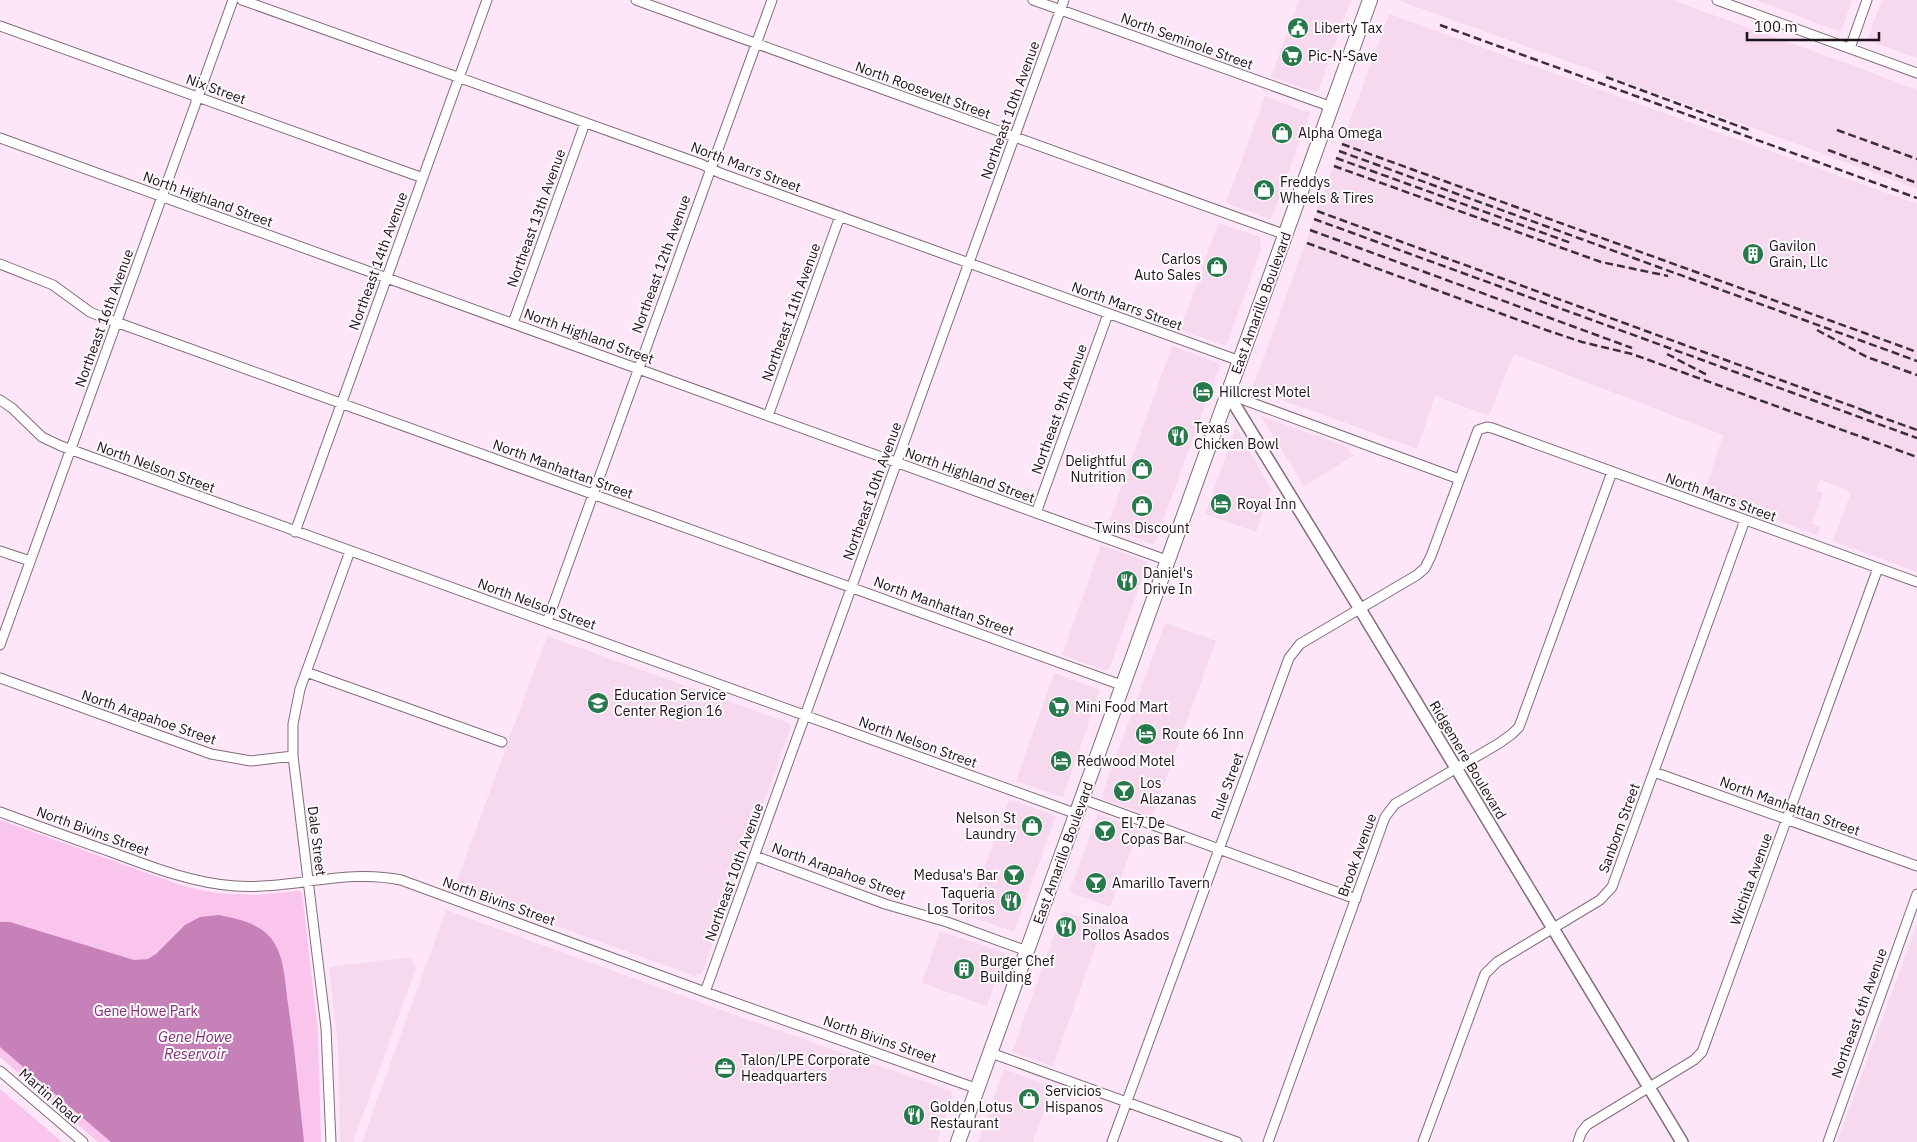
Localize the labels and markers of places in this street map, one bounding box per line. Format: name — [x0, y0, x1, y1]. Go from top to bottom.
public building icon: Liberty Tax — [1286, 16, 1310, 40]
place label: Liberty Tax — [1314, 19, 1382, 37]
supermarket icon: Pic-N-Save — [1280, 44, 1304, 68]
place label: Pic-N-Save — [1308, 47, 1378, 65]
shop icon: Alpha Omega — [1270, 121, 1294, 145]
place label: Alpha Omega — [1298, 124, 1383, 142]
place label: Freddys Wheels & Tires — [1280, 173, 1374, 207]
shop icon: Freddys Wheels & Tires — [1252, 178, 1276, 202]
place label: Gavilon Grain, Llc — [1769, 237, 1828, 271]
building icon: Gavilon Grain, Llc — [1741, 242, 1765, 266]
place label: Carlos Auto Sales — [1134, 250, 1201, 284]
shop icon: Carlos Auto Sales — [1205, 255, 1229, 279]
hotel icon: Hillcrest Motel — [1191, 380, 1215, 404]
place label: Hillcrest Motel — [1219, 383, 1310, 401]
place label: Texas Chicken Bowl — [1194, 419, 1279, 453]
restaurant icon: Texas Chicken Bowl — [1166, 424, 1190, 448]
place label: Delightful Nutrition — [1065, 452, 1126, 486]
shop icon: Delightful Nutrition — [1130, 457, 1154, 481]
hotel icon: Royal Inn — [1209, 492, 1233, 516]
shop icon: Twins Discount — [1130, 494, 1154, 518]
place label: Royal Inn — [1237, 495, 1296, 513]
place label: Twins Discount — [1094, 519, 1190, 537]
place label: Daniel's Drive In — [1143, 564, 1193, 598]
restaurant icon: Daniel's Drive In — [1115, 569, 1139, 593]
place label: Education Service Center Region 16 — [614, 686, 727, 720]
school or university icon: Education Service Center Region 16 — [586, 691, 610, 715]
supermarket icon: Mini Food Mart — [1047, 695, 1071, 719]
place label: Mini Food Mart — [1075, 698, 1168, 716]
hotel icon: Route 66 Inn — [1134, 722, 1158, 746]
place label: Route 66 Inn — [1162, 725, 1244, 743]
hotel icon: Redwood Motel — [1049, 749, 1073, 773]
place label: Redwood Motel — [1077, 752, 1175, 770]
place label: Los Alazanas — [1140, 774, 1197, 808]
bar icon: Los Alazanas — [1112, 779, 1136, 803]
place label: Nelson St Laundry — [956, 809, 1016, 843]
shop icon: Nelson St Laundry — [1020, 814, 1044, 838]
place label: El 7 De Copas Bar — [1121, 814, 1185, 848]
bar icon: El 7 De Copas Bar — [1093, 819, 1117, 843]
bar icon: Medusa's Bar — [1002, 863, 1026, 887]
place label: Medusa's Bar — [914, 866, 998, 884]
bar icon: Amarillo Tavern — [1084, 871, 1108, 895]
place label: Amarillo Tavern — [1112, 874, 1210, 892]
place label: Taqueria Los Toritos — [927, 884, 996, 918]
restaurant icon: Taqueria Los Toritos — [999, 889, 1023, 913]
place label: Sinaloa Pollos Asados — [1082, 910, 1170, 944]
restaurant icon: Sinaloa Pollos Asados — [1054, 915, 1078, 939]
place label: Burger Chef Building — [980, 952, 1055, 986]
building icon: Burger Chef Building — [952, 957, 976, 981]
place label: Talon/LPE Corporate Headquarters — [741, 1051, 870, 1085]
office icon: Talon/LPE Corporate Headquarters — [713, 1056, 737, 1080]
place label: Servicios Hispanos — [1045, 1082, 1104, 1116]
shop icon: Servicios Hispanos — [1017, 1087, 1041, 1111]
place label: Golden Lotus Restaurant — [930, 1098, 1013, 1132]
restaurant icon: Golden Lotus Restaurant — [902, 1103, 926, 1127]

